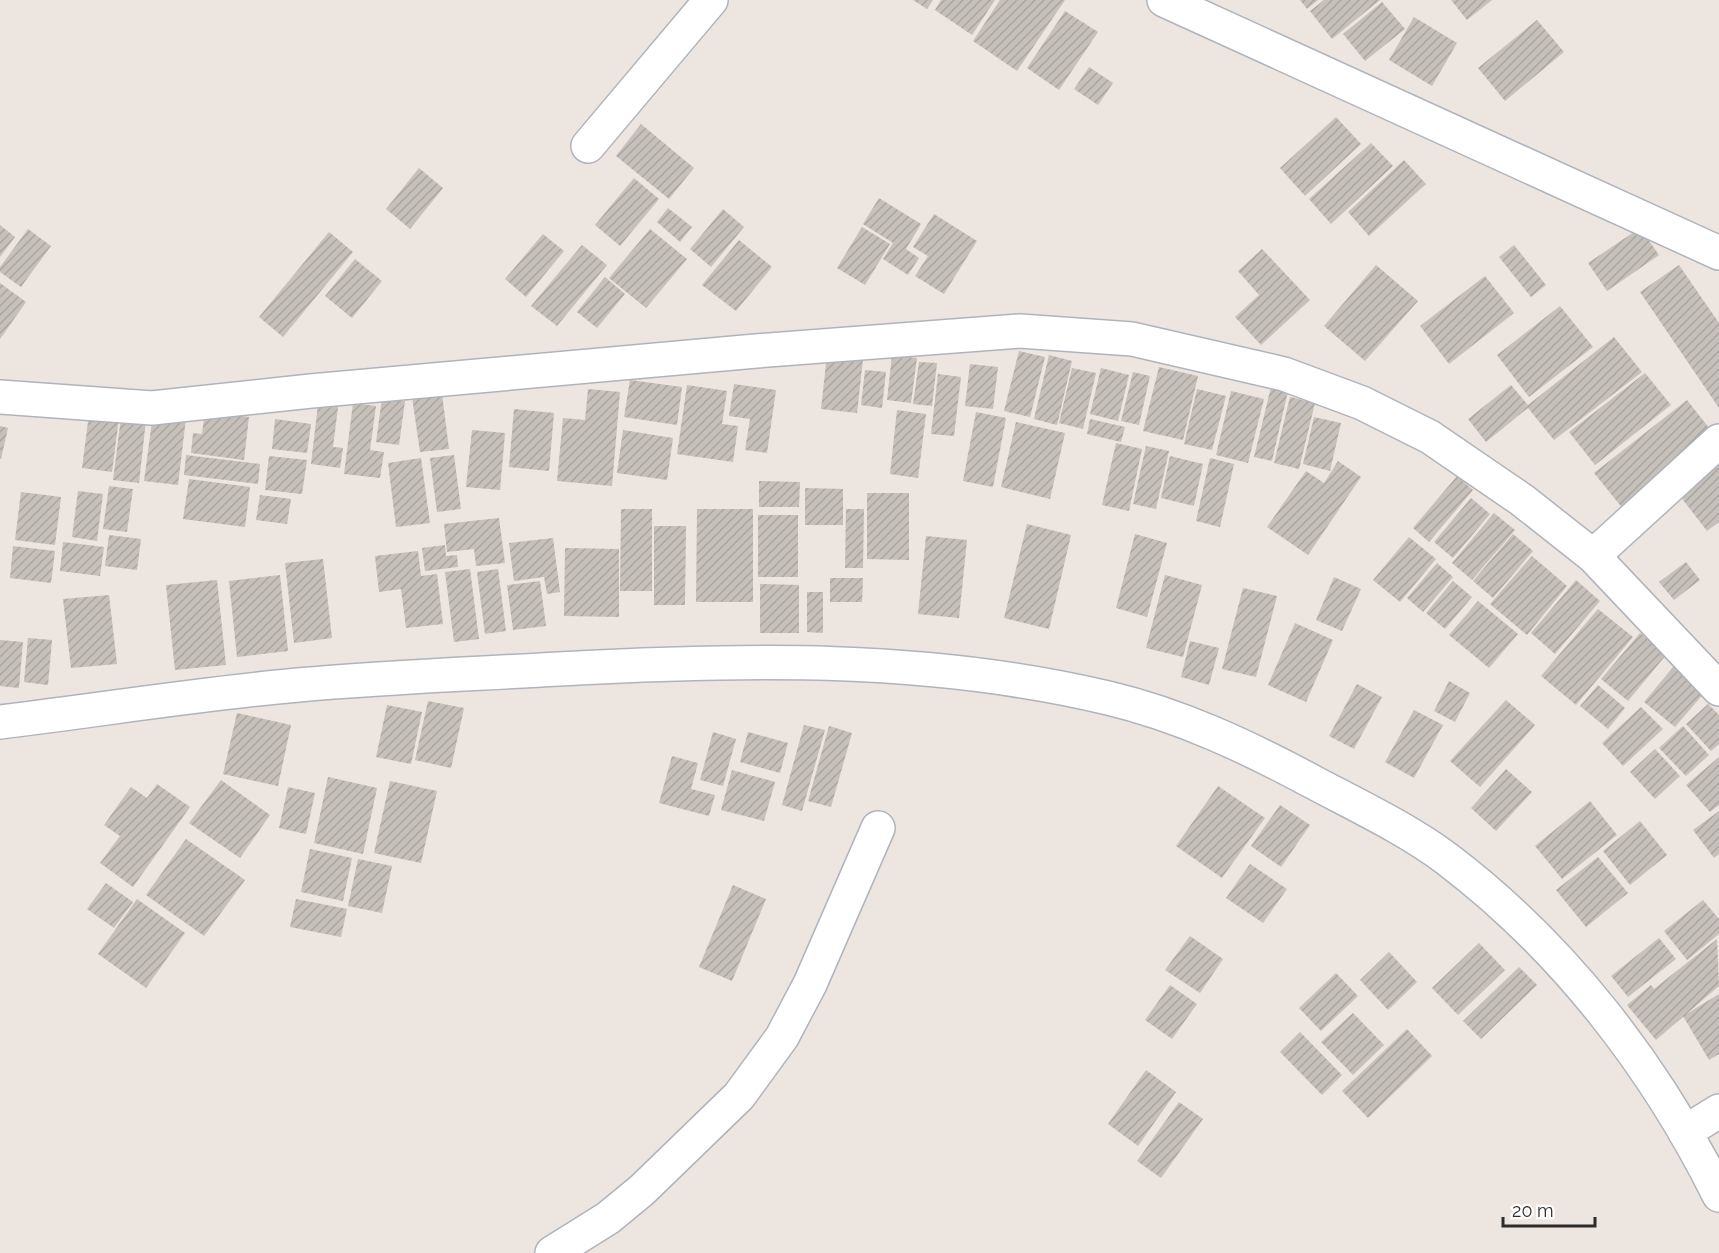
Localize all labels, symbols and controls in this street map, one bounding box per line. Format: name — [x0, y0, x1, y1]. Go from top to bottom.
scale bar — [1503, 1190, 1594, 1228]
text: 20 m — [1512, 1200, 1554, 1221]

